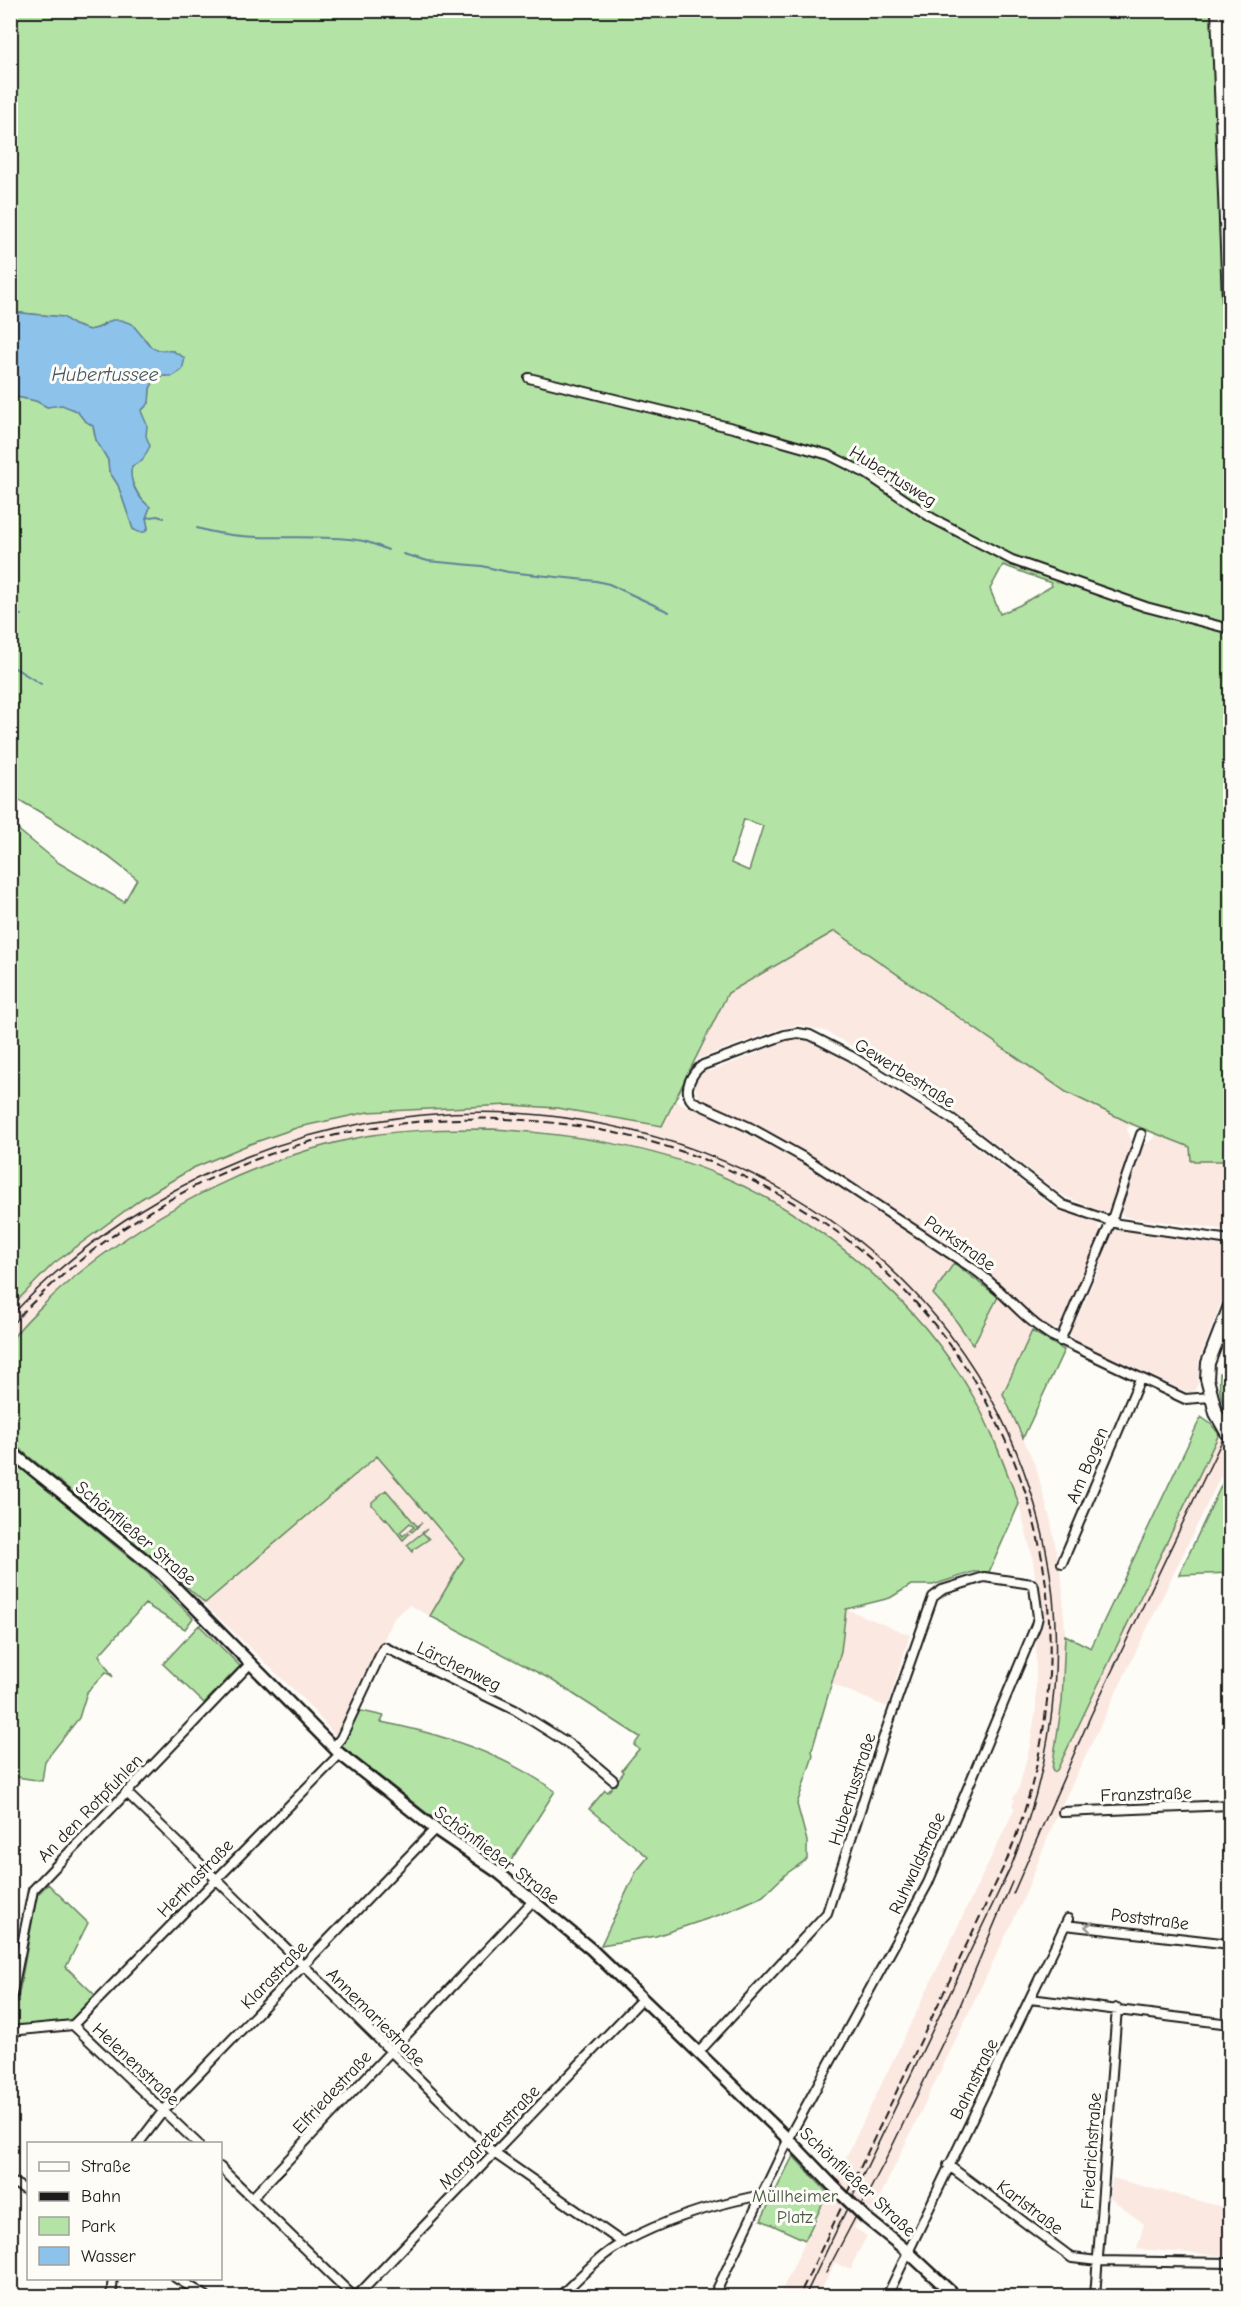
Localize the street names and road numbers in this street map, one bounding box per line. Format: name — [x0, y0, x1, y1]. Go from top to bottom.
street label: Hubertusweg — [845, 441, 940, 512]
street label: Gewerbestraße — [851, 1034, 959, 1113]
street label: Parkstraße — [920, 1211, 999, 1275]
street label: Am Bogen — [1062, 1424, 1113, 1506]
street label: Schönfließer Straße — [71, 1477, 200, 1590]
street label: Lärchenweg — [413, 1637, 504, 1696]
street label: Hubertusstraße — [824, 1730, 881, 1848]
street label: An den Rotpfuhlen — [33, 1750, 147, 1867]
street label: Franzstraße — [1100, 1782, 1192, 1807]
street label: Schönfließer Straße — [430, 1802, 563, 1909]
street label: Ruhwaldstraße — [885, 1809, 950, 1917]
street label: Herthastraße — [153, 1835, 238, 1922]
street label: Poststraße — [1110, 1904, 1190, 1935]
street label: Klarastraße — [237, 1937, 312, 2014]
street label: Annemariestraße — [322, 1964, 429, 2071]
street label: Helenenstraße — [88, 2019, 183, 2110]
street label: Bahnstraße — [946, 2035, 1003, 2123]
street label: Elfriedestraße — [289, 2046, 376, 2138]
street label: Margaretenstraße — [434, 2081, 544, 2194]
street label: Friedrichstraße — [1077, 2092, 1106, 2210]
street label: Schönfließer Straße — [795, 2123, 920, 2242]
street label: Karlstraße — [992, 2176, 1067, 2239]

